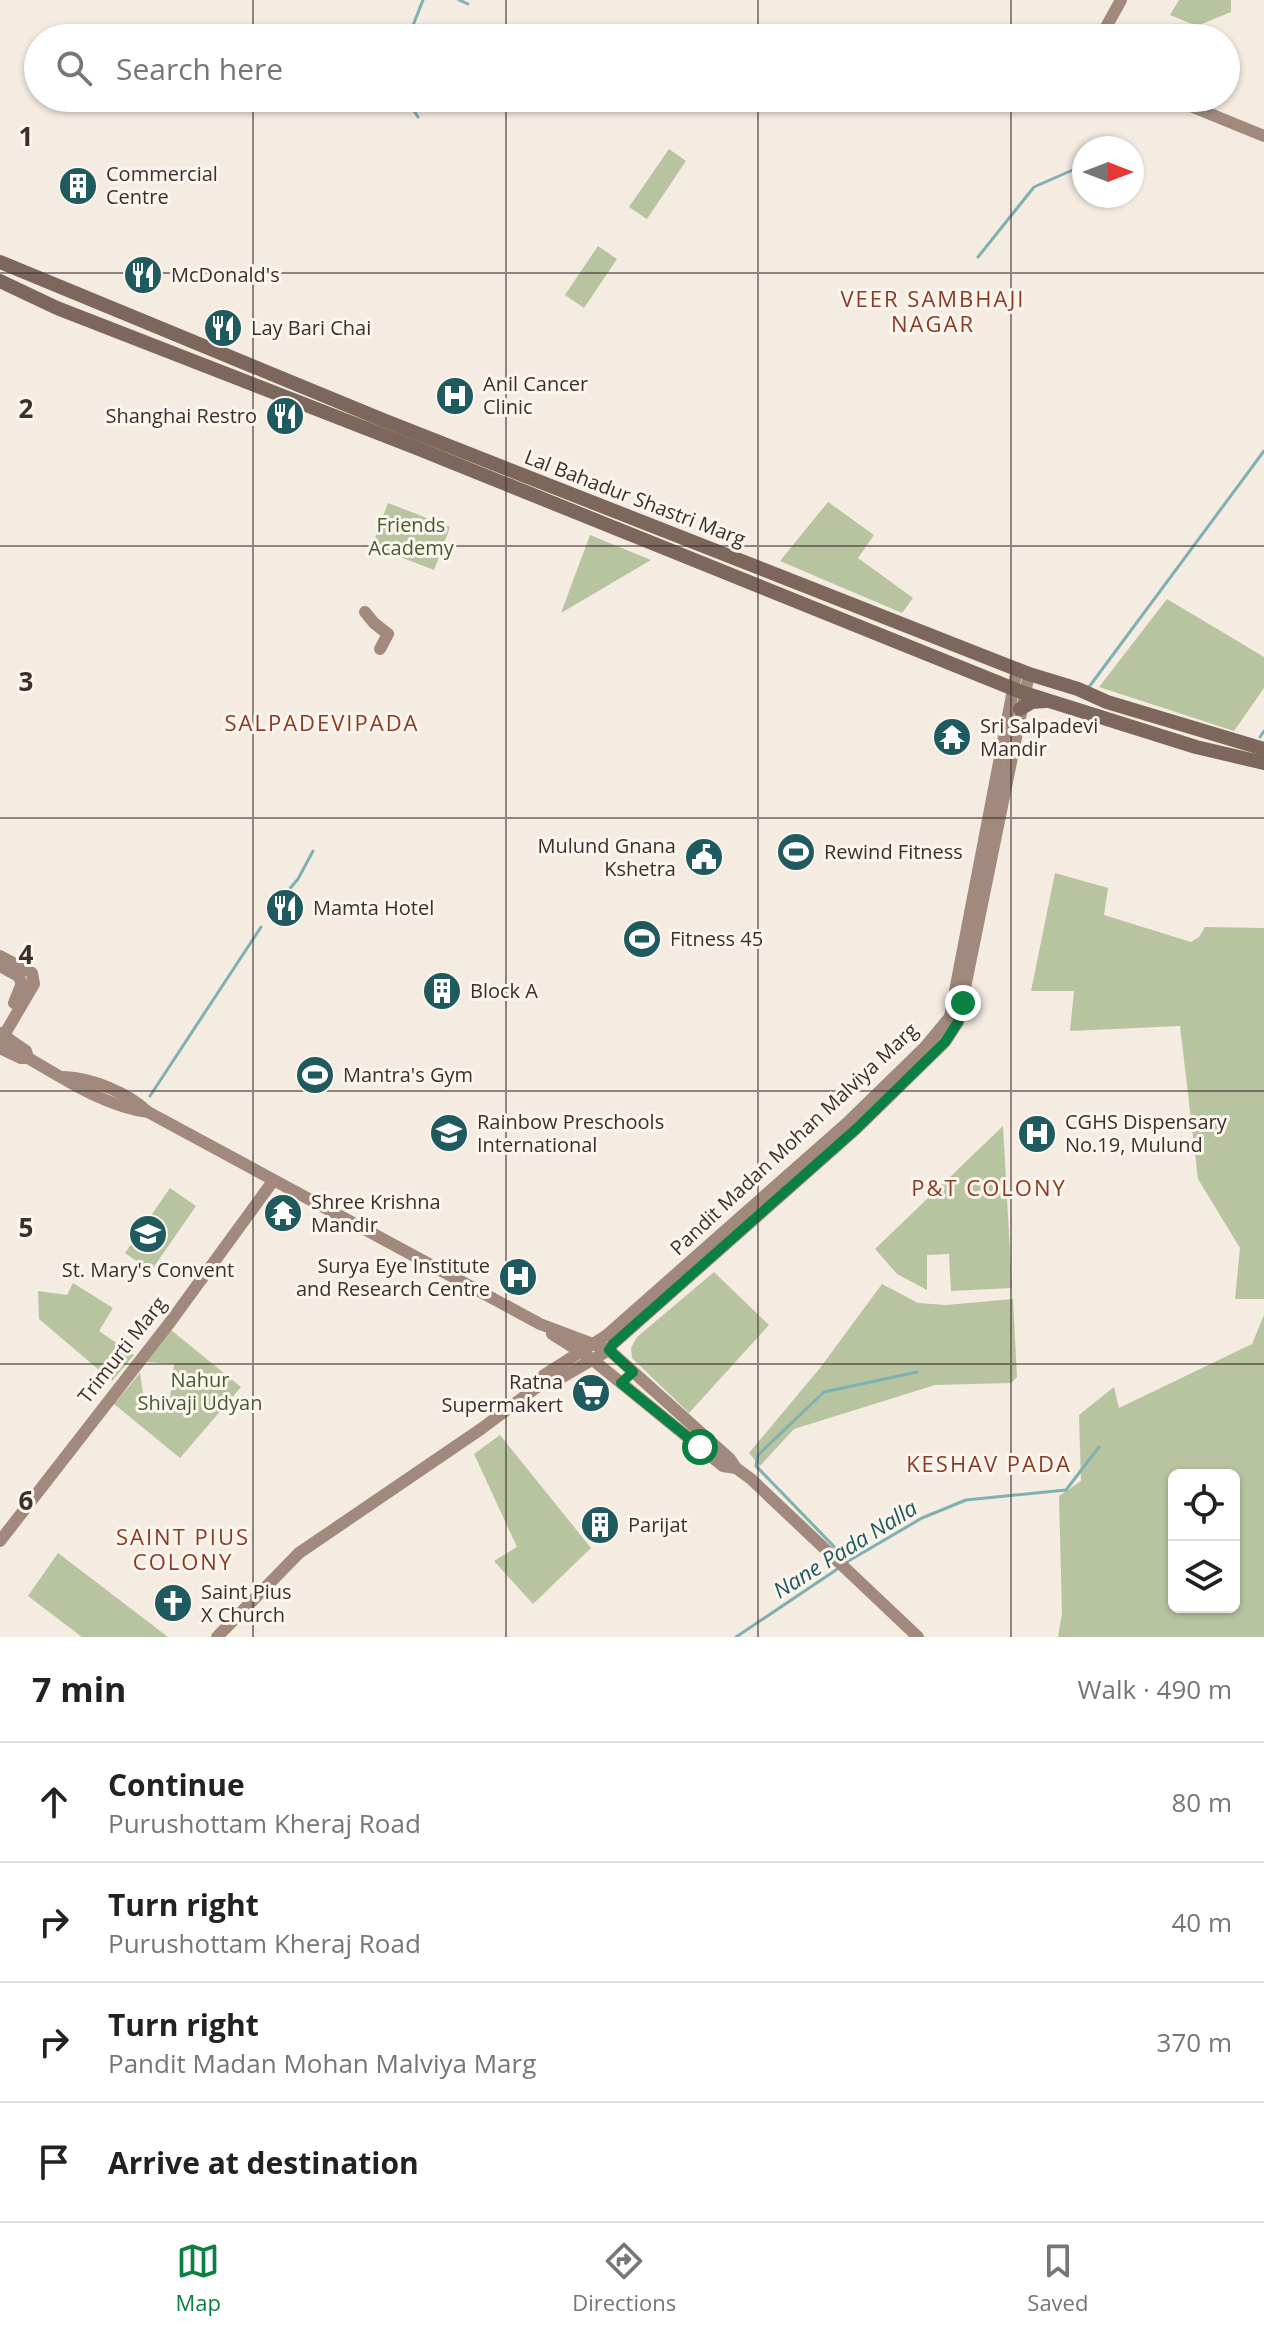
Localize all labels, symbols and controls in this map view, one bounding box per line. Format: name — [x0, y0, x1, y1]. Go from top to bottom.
search box — [24, 24, 1240, 112]
icon: search — [52, 46, 96, 90]
text: Search here — [116, 48, 283, 89]
text: 1 — [19, 118, 33, 154]
north arrow — [1072, 136, 1144, 208]
place label: Commercial Centre — [106, 160, 218, 210]
building icon: Commercial Centre — [57, 165, 99, 207]
restaurant icon: McDonald's — [122, 254, 164, 296]
place label: McDonald's — [171, 261, 280, 288]
district label: VEER SAMBHAJI NAGAR — [840, 283, 1026, 338]
restaurant icon: Lay Bari Chai — [202, 307, 244, 349]
place label: Lay Bari Chai — [251, 314, 371, 341]
place label: Anil Cancer Clinic — [483, 370, 588, 420]
hospital icon: Anil Cancer Clinic — [434, 375, 476, 417]
text: 2 — [19, 390, 34, 426]
restaurant icon: Shanghai Restro — [264, 395, 306, 437]
place label: Shanghai Restro — [105, 402, 257, 429]
street label: Lal Bahadur Shastri Marg — [521, 443, 750, 552]
park label: Friends Academy — [368, 511, 455, 561]
text: 3 — [19, 663, 33, 699]
district label: SALPADEVIPADA — [224, 707, 420, 737]
place label: Sri Salpadevi Mandir — [980, 712, 1098, 762]
temple icon: Sri Salpadevi Mandir — [931, 716, 973, 758]
sports icon: Rewind Fitness — [775, 831, 817, 873]
place label: Mulund Gnana Kshetra — [537, 832, 676, 882]
public building icon: Mulund Gnana Kshetra — [683, 836, 725, 878]
place label: Rewind Fitness — [824, 838, 963, 865]
restaurant icon: Mamta Hotel — [264, 887, 306, 929]
place label: Mamta Hotel — [313, 894, 434, 921]
sports icon: Fitness 45 — [621, 918, 663, 960]
place label: Fitness 45 — [670, 925, 763, 952]
text: 4 — [19, 936, 34, 972]
building icon: Block A — [421, 970, 463, 1012]
place label: Block A — [470, 977, 538, 1004]
route end — [945, 985, 981, 1021]
street label: Pandit Madan Mohan Malviya Marg — [664, 1016, 923, 1261]
sports icon: Mantra's Gym — [294, 1054, 336, 1096]
place label: Mantra's Gym — [343, 1061, 473, 1088]
place label: Rainbow Preschools International — [477, 1108, 664, 1158]
place label: CGHS Dispensary No.19, Mulund — [1065, 1108, 1228, 1158]
school or university icon: Rainbow Preschools International — [428, 1112, 470, 1154]
hospital icon: CGHS Dispensary No.19, Mulund — [1016, 1113, 1058, 1155]
district label: P&T COLONY — [911, 1172, 1067, 1202]
place label: Shree Krishna Mandir — [311, 1188, 441, 1238]
temple icon: Shree Krishna Mandir — [262, 1192, 304, 1234]
text: 5 — [19, 1209, 33, 1245]
school or university icon: St. Mary's Convent — [127, 1213, 169, 1255]
place label: Surya Eye Institute and Research Centre — [296, 1252, 490, 1302]
place label: St. Mary's Convent — [62, 1256, 234, 1283]
hospital icon: Surya Eye Institute and Research Centre — [497, 1256, 539, 1298]
street label: Trimurti Marg — [71, 1291, 172, 1409]
park label: Nahur Shivaji Udyan — [138, 1366, 262, 1416]
place label: Ratna Supermakert — [441, 1368, 563, 1418]
supermarket icon: Ratna Supermakert — [570, 1372, 612, 1414]
route start — [682, 1429, 718, 1465]
district label: KESHAV PADA — [906, 1448, 1072, 1478]
map controls — [1168, 1469, 1240, 1613]
button: locate — [1168, 1469, 1240, 1541]
text: 6 — [19, 1482, 34, 1518]
water label: Nane Pada Nalla — [767, 1492, 922, 1604]
building icon: Parijat — [579, 1504, 621, 1546]
place label: Parijat — [628, 1511, 688, 1538]
district label: SAINT PIUS COLONY — [116, 1521, 250, 1576]
button: layers — [1168, 1541, 1240, 1613]
place label: Saint Pius X Church — [201, 1578, 292, 1628]
church icon: Saint Pius X Church — [152, 1582, 194, 1624]
text: 7 min — [32, 1666, 126, 1712]
text: Walk · 490 m — [1078, 1671, 1232, 1707]
text: Continue — [108, 1764, 245, 1805]
icon: ahead — [32, 1780, 76, 1824]
text: 80 m — [1171, 1784, 1232, 1820]
text: Purushottam Kheraj Road — [108, 1805, 421, 1841]
text: Turn right — [108, 1884, 259, 1925]
icon: right — [32, 1900, 76, 1944]
text: 40 m — [1171, 1904, 1232, 1940]
text: Purushottam Kheraj Road — [108, 1925, 421, 1961]
text: Turn right — [108, 2004, 259, 2045]
icon: right — [32, 2020, 76, 2064]
text: 370 m — [1157, 2024, 1232, 2060]
text: Pandit Madan Mohan Malviya Marg — [108, 2045, 536, 2081]
icon: arrive — [32, 2140, 76, 2184]
text: Arrive at destination — [108, 2142, 419, 2183]
tab: Map — [176, 2239, 221, 2317]
tab: Directions — [572, 2239, 676, 2317]
tab: Saved — [1027, 2239, 1088, 2317]

